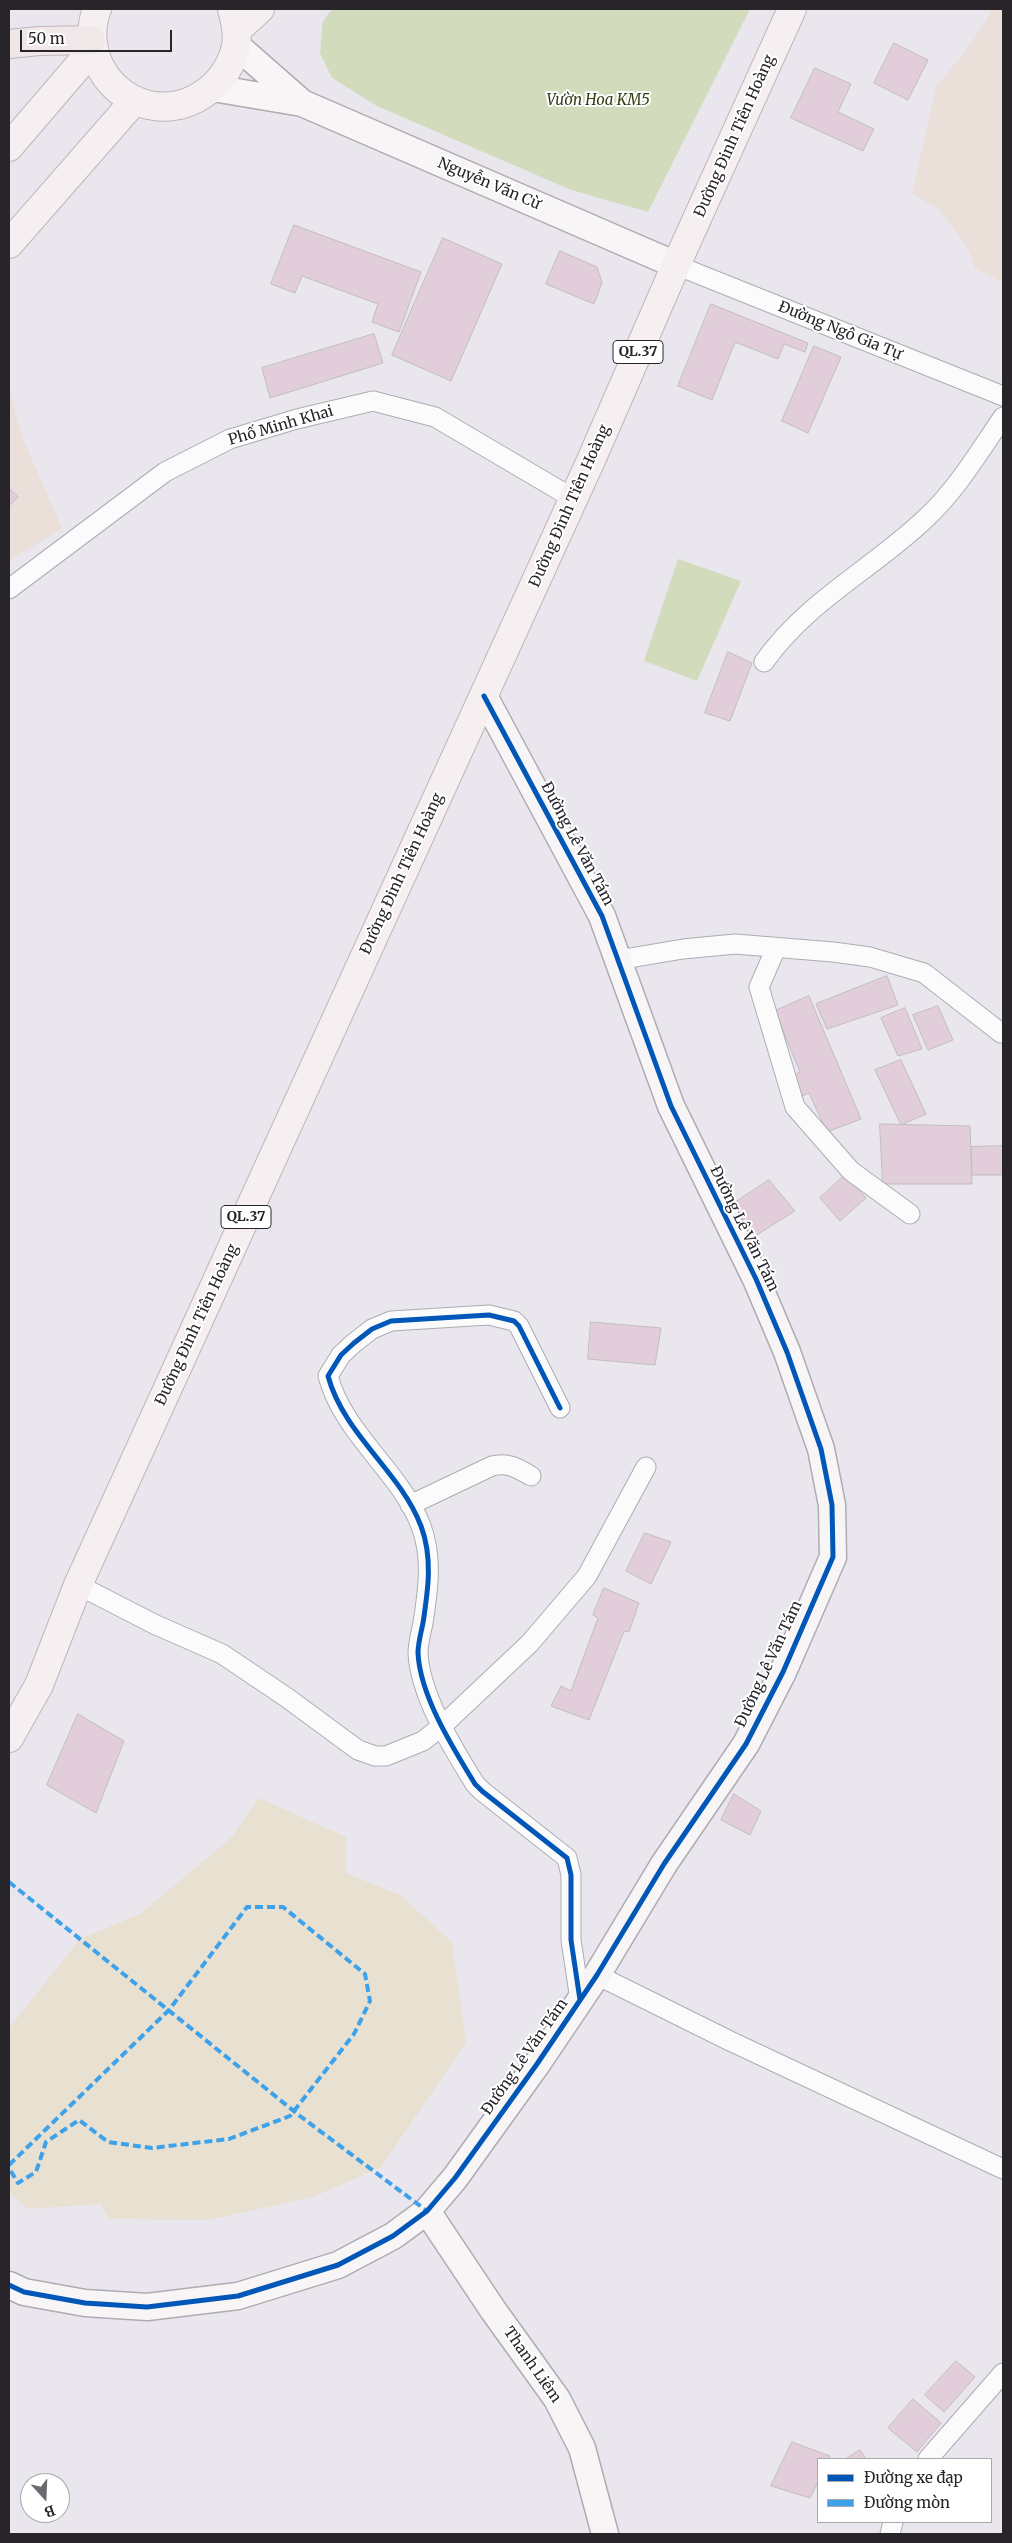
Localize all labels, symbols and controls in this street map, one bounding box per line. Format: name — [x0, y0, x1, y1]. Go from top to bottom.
scale bar — [22, 20, 175, 52]
text: 50 m — [28, 29, 65, 48]
street label: Đường Đinh Tiên Hoàng — [691, 52, 779, 220]
park label: Vườn Hoa KM5 — [547, 92, 649, 110]
street label: Nguyễn Văn Cừ — [435, 154, 543, 214]
street label: Đường Ngô Gia Tự — [776, 298, 904, 364]
road number: QL.37 — [613, 341, 663, 364]
street label: Phố Minh Khai — [226, 402, 336, 450]
street label: Đường Đinh Tiên Hoàng — [526, 422, 614, 590]
street label: Đường Lê Văn Tám — [537, 779, 617, 909]
street label: Đường Đinh Tiên Hoàng — [357, 790, 447, 958]
street label: Đường Lê Văn Tám — [706, 1163, 782, 1295]
road number: QL.37 — [221, 1206, 271, 1228]
street label: Đường Đinh Tiên Hoàng — [152, 1241, 242, 1409]
street label: Đường Lê Văn Tám — [732, 1598, 806, 1730]
street label: Đường Lê Văn Tám — [478, 1995, 572, 2119]
street label: Thanh Liêm — [499, 2324, 565, 2406]
legend — [817, 2458, 992, 2523]
text: Đường xe đạp — [864, 2468, 963, 2487]
north arrow — [20, 2473, 70, 2523]
text: Đường mòn — [864, 2493, 950, 2512]
text: B — [42, 2501, 57, 2521]

